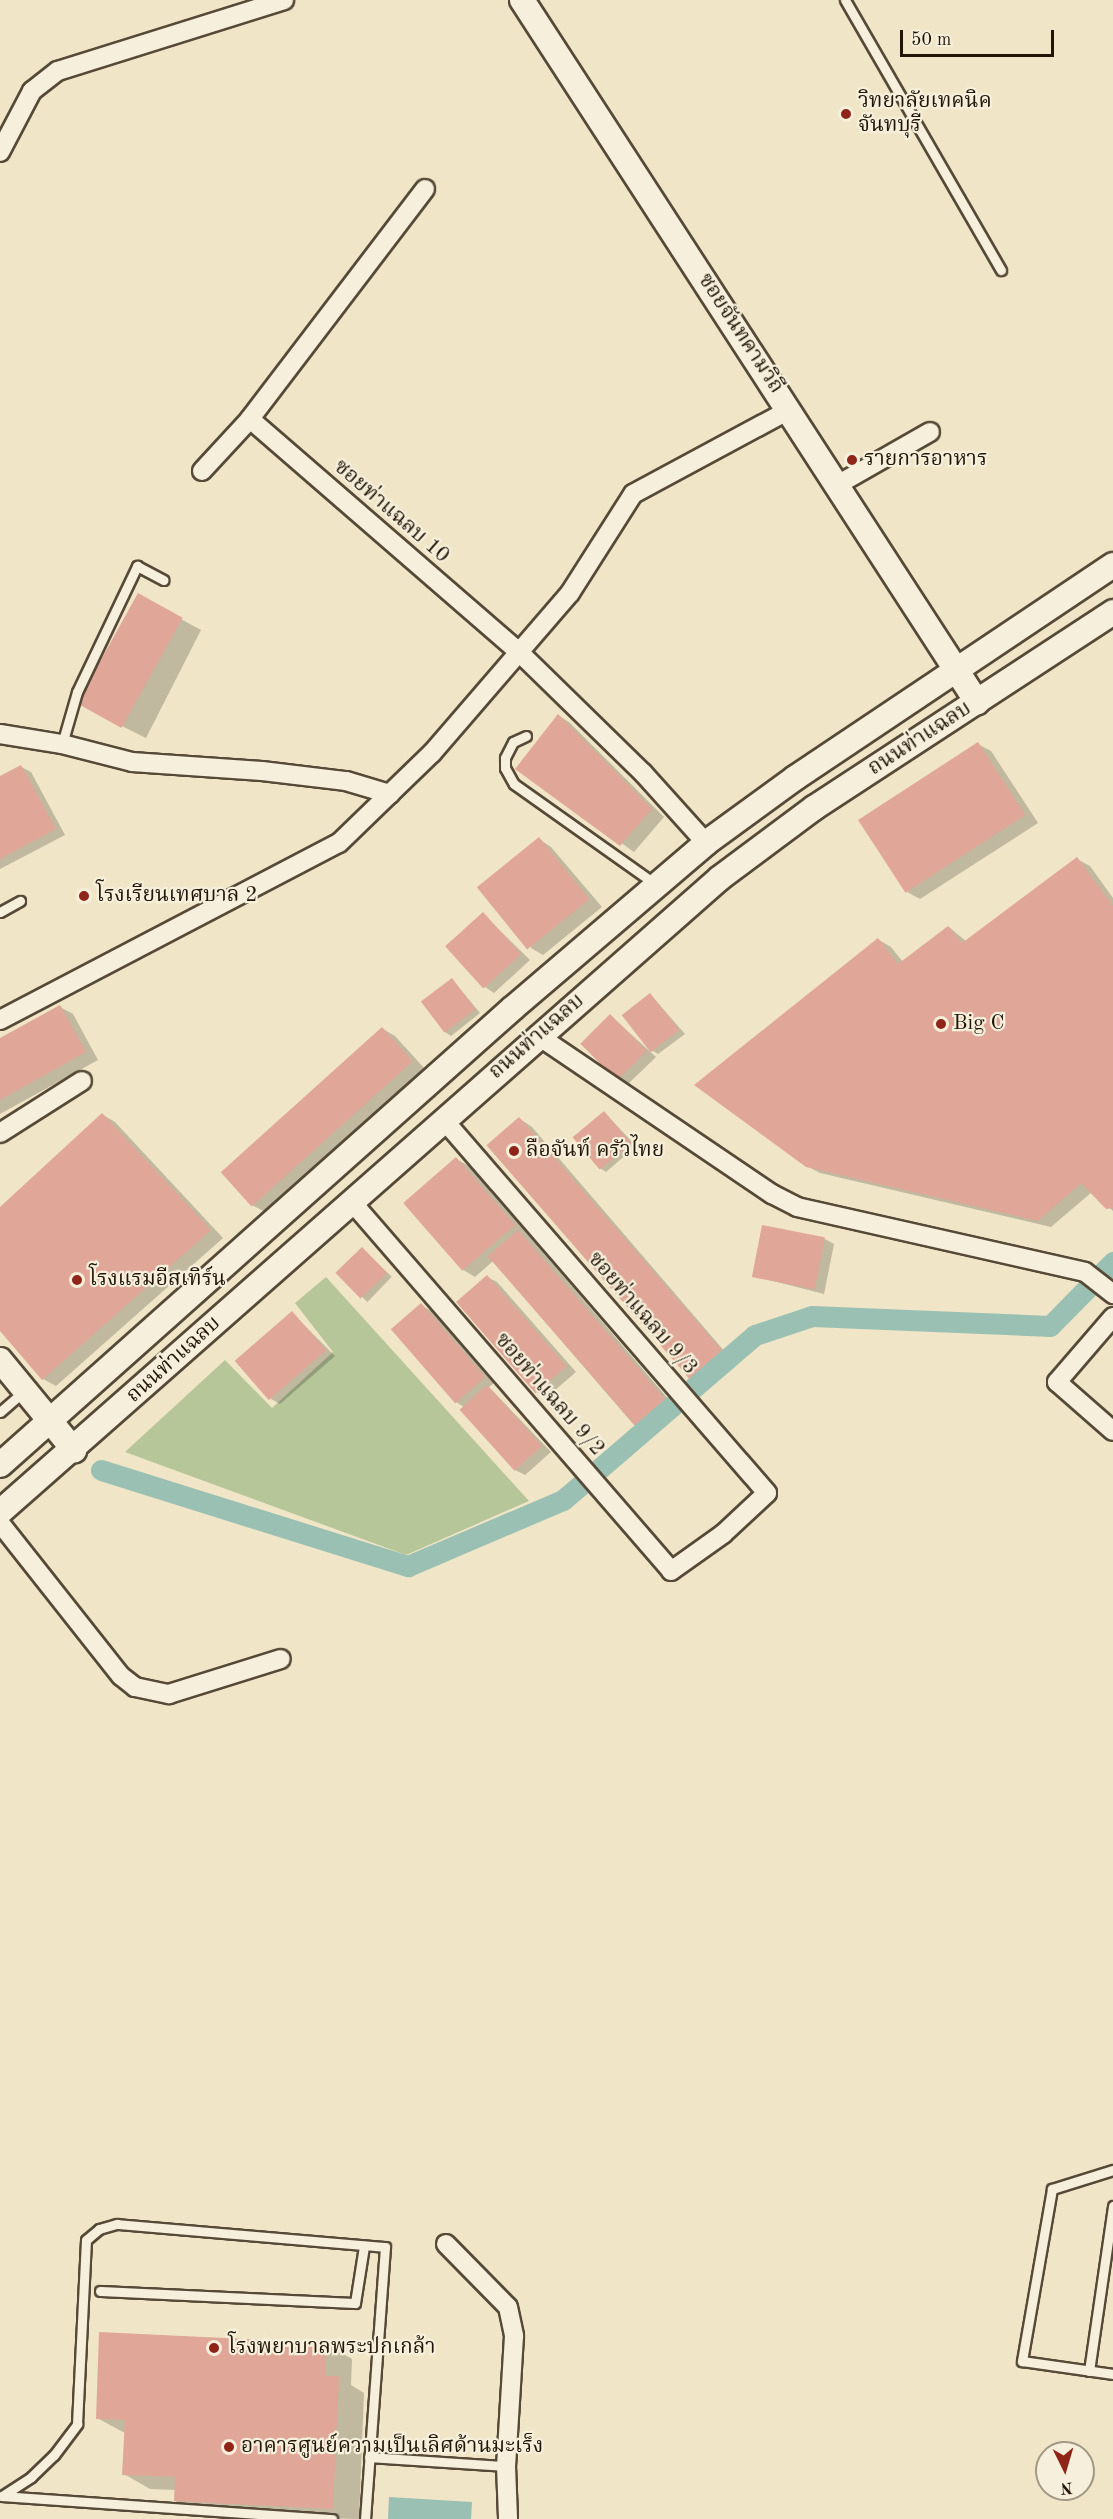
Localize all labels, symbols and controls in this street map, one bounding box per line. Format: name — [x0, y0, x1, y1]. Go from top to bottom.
scale bar — [903, 18, 1058, 56]
text: 50 m — [911, 31, 951, 49]
place label: วิทยาลัยเทคนิค จันทบุรี — [858, 89, 992, 139]
marker: วิทยาลัยเทคนิค จันทบุรี — [839, 107, 853, 121]
street label: ซอยจันทคามวิถี — [692, 269, 788, 399]
place label: รายการอาหาร — [864, 447, 987, 473]
marker: รายการอาหาร — [845, 453, 859, 467]
street label: ซอยท่าแฉลบ 10 — [328, 455, 454, 569]
street label: ถนนท่าแฉลบ — [864, 696, 976, 782]
place label: โรงเรียนเทศบาล 2 — [96, 883, 257, 909]
marker: โรงเรียนเทศบาล 2 — [77, 889, 91, 903]
street label: ถนนท่าแฉลบ — [484, 989, 590, 1085]
place label: Big C — [953, 1011, 1004, 1037]
marker: Big C — [934, 1017, 948, 1031]
place label: ลือจันท์ ครัวไทย — [526, 1138, 664, 1164]
marker: ลือจันท์ ครัวไทย — [507, 1144, 521, 1158]
street label: ซอยท่าแฉลบ 9/3 — [582, 1247, 702, 1381]
place label: โรงแรมอีสเทิร์น — [89, 1267, 226, 1293]
marker: โรงแรมอีสเทิร์น — [70, 1273, 84, 1287]
street label: ถนนท่าแฉลบ — [122, 1311, 226, 1409]
street label: ซอยท่าแฉลบ 9/2 — [489, 1328, 609, 1462]
place label: โรงพยาบาลพระปกเกล้า — [228, 2335, 436, 2361]
marker: โรงพยาบาลพระปกเกล้า — [205, 2339, 223, 2357]
place label: อาคารศูนย์ความเป็นเลิศด้านมะเร็ง — [241, 2434, 543, 2460]
marker: อาคารศูนย์ความเป็นเลิศด้านมะเร็ง — [222, 2440, 236, 2454]
north arrow — [1035, 2441, 1095, 2501]
text: N — [1060, 2478, 1073, 2495]

